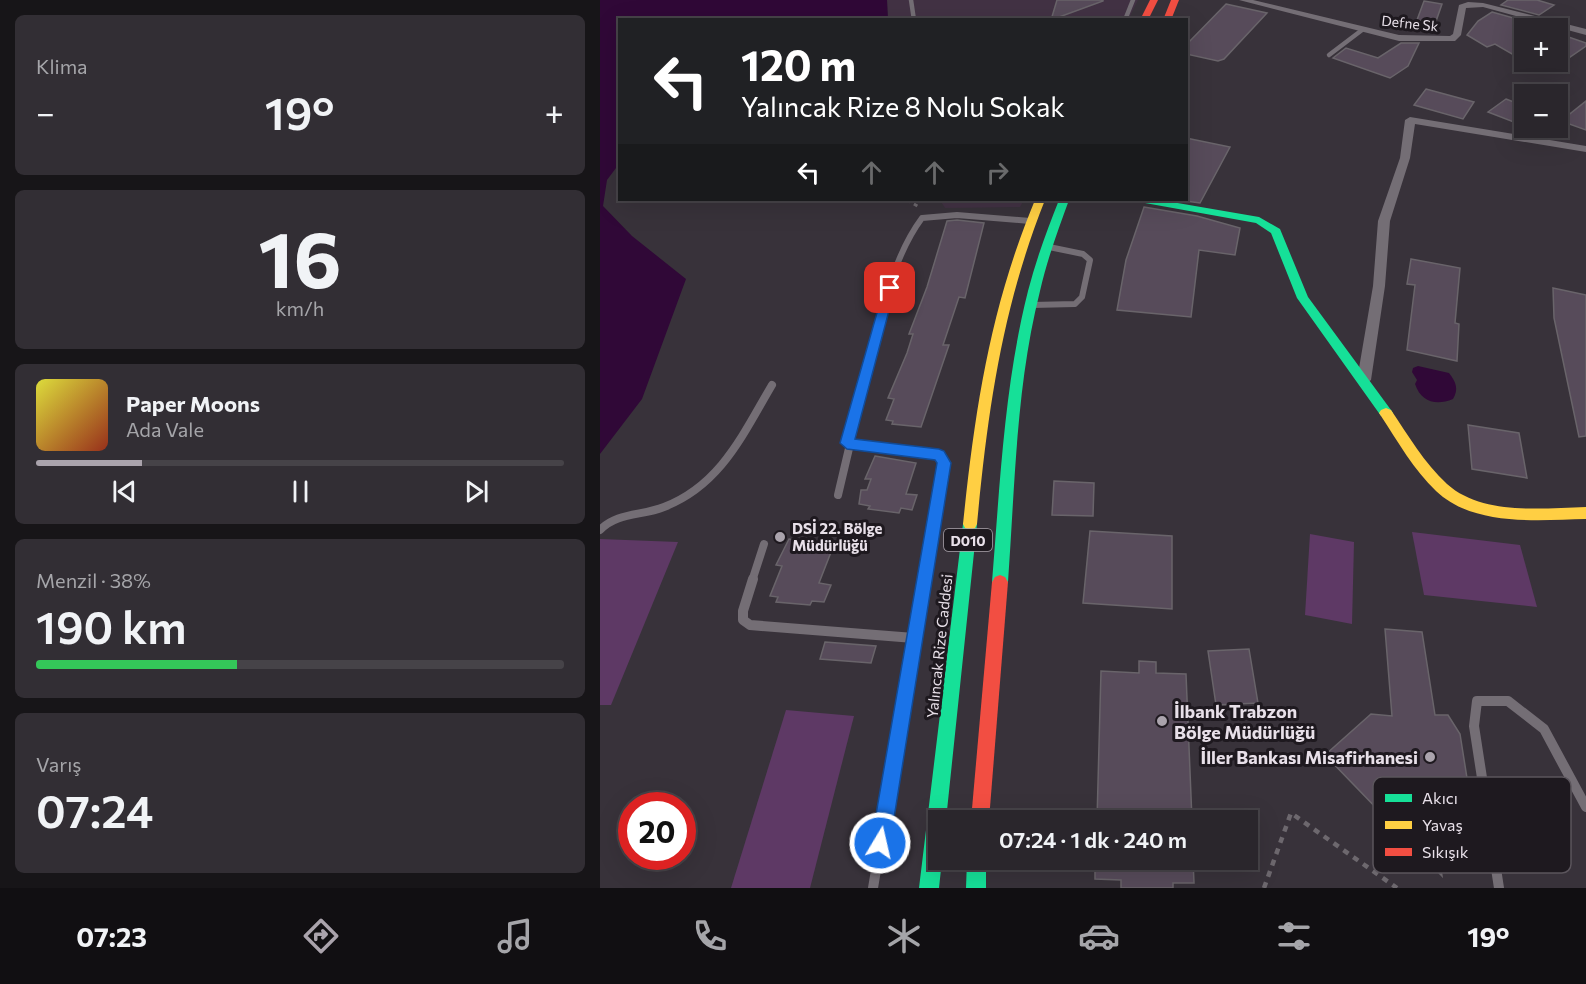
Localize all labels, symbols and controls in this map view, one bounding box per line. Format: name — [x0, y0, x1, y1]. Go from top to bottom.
street label: Defne Sk — [1381, 12, 1440, 34]
map controls — [1514, 18, 1568, 138]
button: + — [1514, 18, 1568, 72]
text: 120 m — [741, 38, 856, 90]
icon: left — [642, 42, 720, 120]
text: Klima — [36, 54, 88, 78]
text: 19° — [265, 84, 334, 139]
button: − — [1514, 84, 1568, 138]
text: Yalıncak Rize 8 Nolu Sokak — [741, 90, 1065, 123]
text: − — [36, 91, 55, 132]
text: + — [545, 91, 564, 132]
icon: left — [792, 156, 825, 189]
icon: ahead — [855, 156, 888, 189]
icon: ahead — [918, 156, 951, 189]
icon: right — [981, 156, 1014, 189]
text: 16 — [258, 209, 342, 304]
pin — [864, 262, 915, 313]
icon: arrive — [873, 271, 906, 304]
text: km/h — [276, 296, 324, 320]
text: Paper Moons — [126, 390, 260, 417]
text: Ada Vale — [126, 417, 204, 441]
icon: previous — [108, 475, 141, 508]
icon: pause — [284, 475, 317, 508]
icon: next — [460, 475, 493, 508]
place label: DSİ 22. Bölge Müdürlüğü — [792, 519, 883, 554]
road number: D010 — [944, 529, 992, 551]
marker: DSİ 22. Bölge Müdürlüğü — [773, 530, 787, 544]
text: Menzil · 38% — [36, 568, 151, 592]
street label: Yalıncak Rize Caddesi — [922, 573, 956, 719]
text: 190 km — [36, 598, 187, 653]
place label: İlbank Trabzon Bölge Müdürlüğü — [1174, 700, 1315, 743]
marker: İlbank Trabzon Bölge Müdürlüğü — [1155, 714, 1169, 728]
place label: İller Bankası Misafirhanesi — [1200, 746, 1418, 768]
marker: İller Bankası Misafirhanesi — [1423, 750, 1437, 764]
text: Varış — [36, 752, 81, 776]
legend — [1373, 777, 1571, 873]
text: 07:24 — [36, 782, 153, 837]
text: Akıcı — [1422, 788, 1458, 807]
speed limit sign: 20 — [618, 792, 696, 870]
position arrow — [848, 811, 912, 875]
text: Yavaş — [1422, 815, 1463, 834]
text: 07:24 · 1 dk · 240 m — [999, 826, 1187, 853]
text: Sıkışık — [1422, 842, 1469, 861]
icon: directions — [300, 915, 342, 957]
icon: music — [494, 915, 536, 957]
icon: phone — [689, 915, 731, 957]
icon: climate — [883, 915, 925, 957]
icon: car — [1078, 915, 1120, 957]
icon: filters — [1273, 915, 1315, 957]
text: 07:23 — [76, 920, 147, 953]
text: 19° — [1467, 920, 1510, 953]

